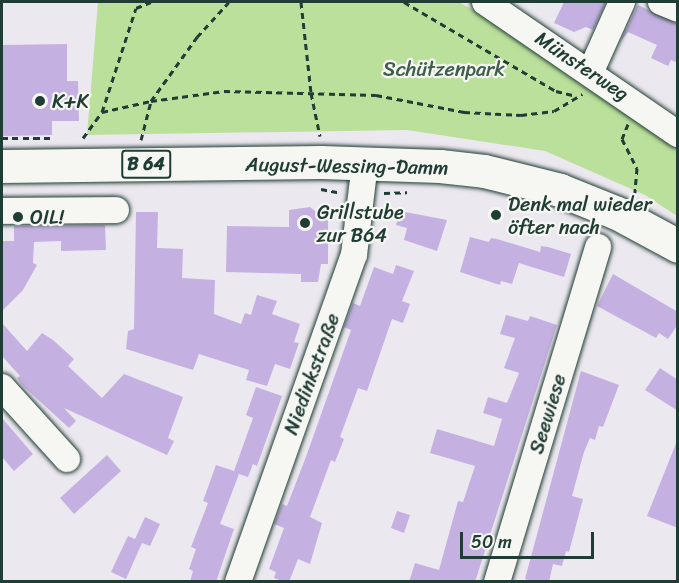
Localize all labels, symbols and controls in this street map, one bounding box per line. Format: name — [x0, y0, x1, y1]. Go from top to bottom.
street label: Münsterweg — [531, 26, 633, 106]
park label: Schützenpark — [383, 57, 505, 81]
place label: K+K — [52, 89, 89, 113]
marker: K+K — [33, 94, 47, 108]
road number: B 64 — [120, 149, 172, 179]
street label: August-Wessing-Damm — [245, 152, 449, 180]
place label: Denk mal wieder öfter nach — [508, 192, 651, 239]
place label: Grillstube zur B64 — [317, 200, 404, 247]
place label: OIL! — [30, 205, 64, 229]
marker: Denk mal wieder öfter nach — [489, 208, 503, 222]
marker: OIL! — [11, 210, 25, 224]
marker: Grillstube zur B64 — [298, 216, 312, 230]
street label: Niedinkstraße — [279, 310, 345, 438]
street label: Seewiese — [525, 371, 571, 457]
scale bar — [463, 520, 596, 558]
text: 50 m — [471, 526, 512, 558]

